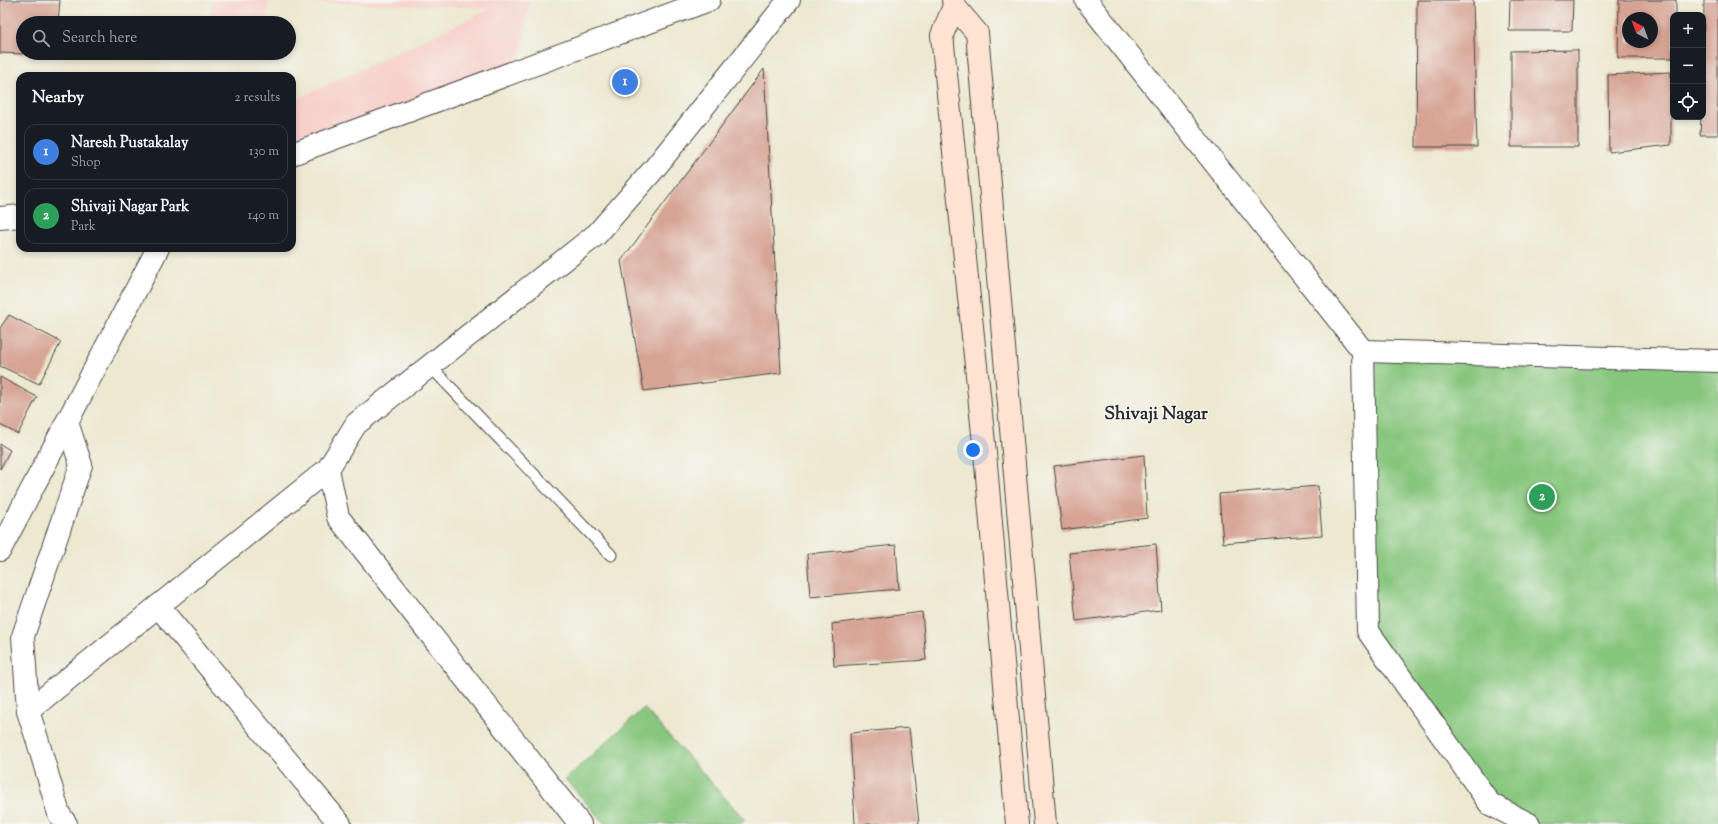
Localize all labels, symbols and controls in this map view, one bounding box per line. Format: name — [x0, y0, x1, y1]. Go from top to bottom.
north arrow — [1622, 12, 1658, 48]
map controls — [1670, 12, 1706, 120]
button: + — [1670, 12, 1706, 48]
search box — [16, 16, 296, 60]
icon: search — [30, 27, 52, 49]
text: Search here — [62, 28, 137, 49]
button: − — [1670, 48, 1706, 84]
pin: 1 — [612, 67, 638, 97]
button: locate — [1670, 84, 1706, 120]
text: Nearby — [32, 86, 84, 110]
text: 2 results — [235, 89, 280, 107]
text: Naresh Pustakalay — [71, 133, 188, 154]
text: 1 — [44, 143, 48, 161]
text: 130 m — [249, 143, 279, 161]
text: Shop — [71, 154, 100, 172]
text: Shivaji Nagar Park — [71, 197, 189, 218]
text: 2 — [43, 207, 49, 225]
text: 140 m — [248, 207, 279, 225]
text: Park — [71, 218, 96, 236]
district label: Shivaji Nagar — [1104, 402, 1208, 428]
your location — [963, 440, 983, 460]
pin: 2 — [1529, 482, 1555, 512]

